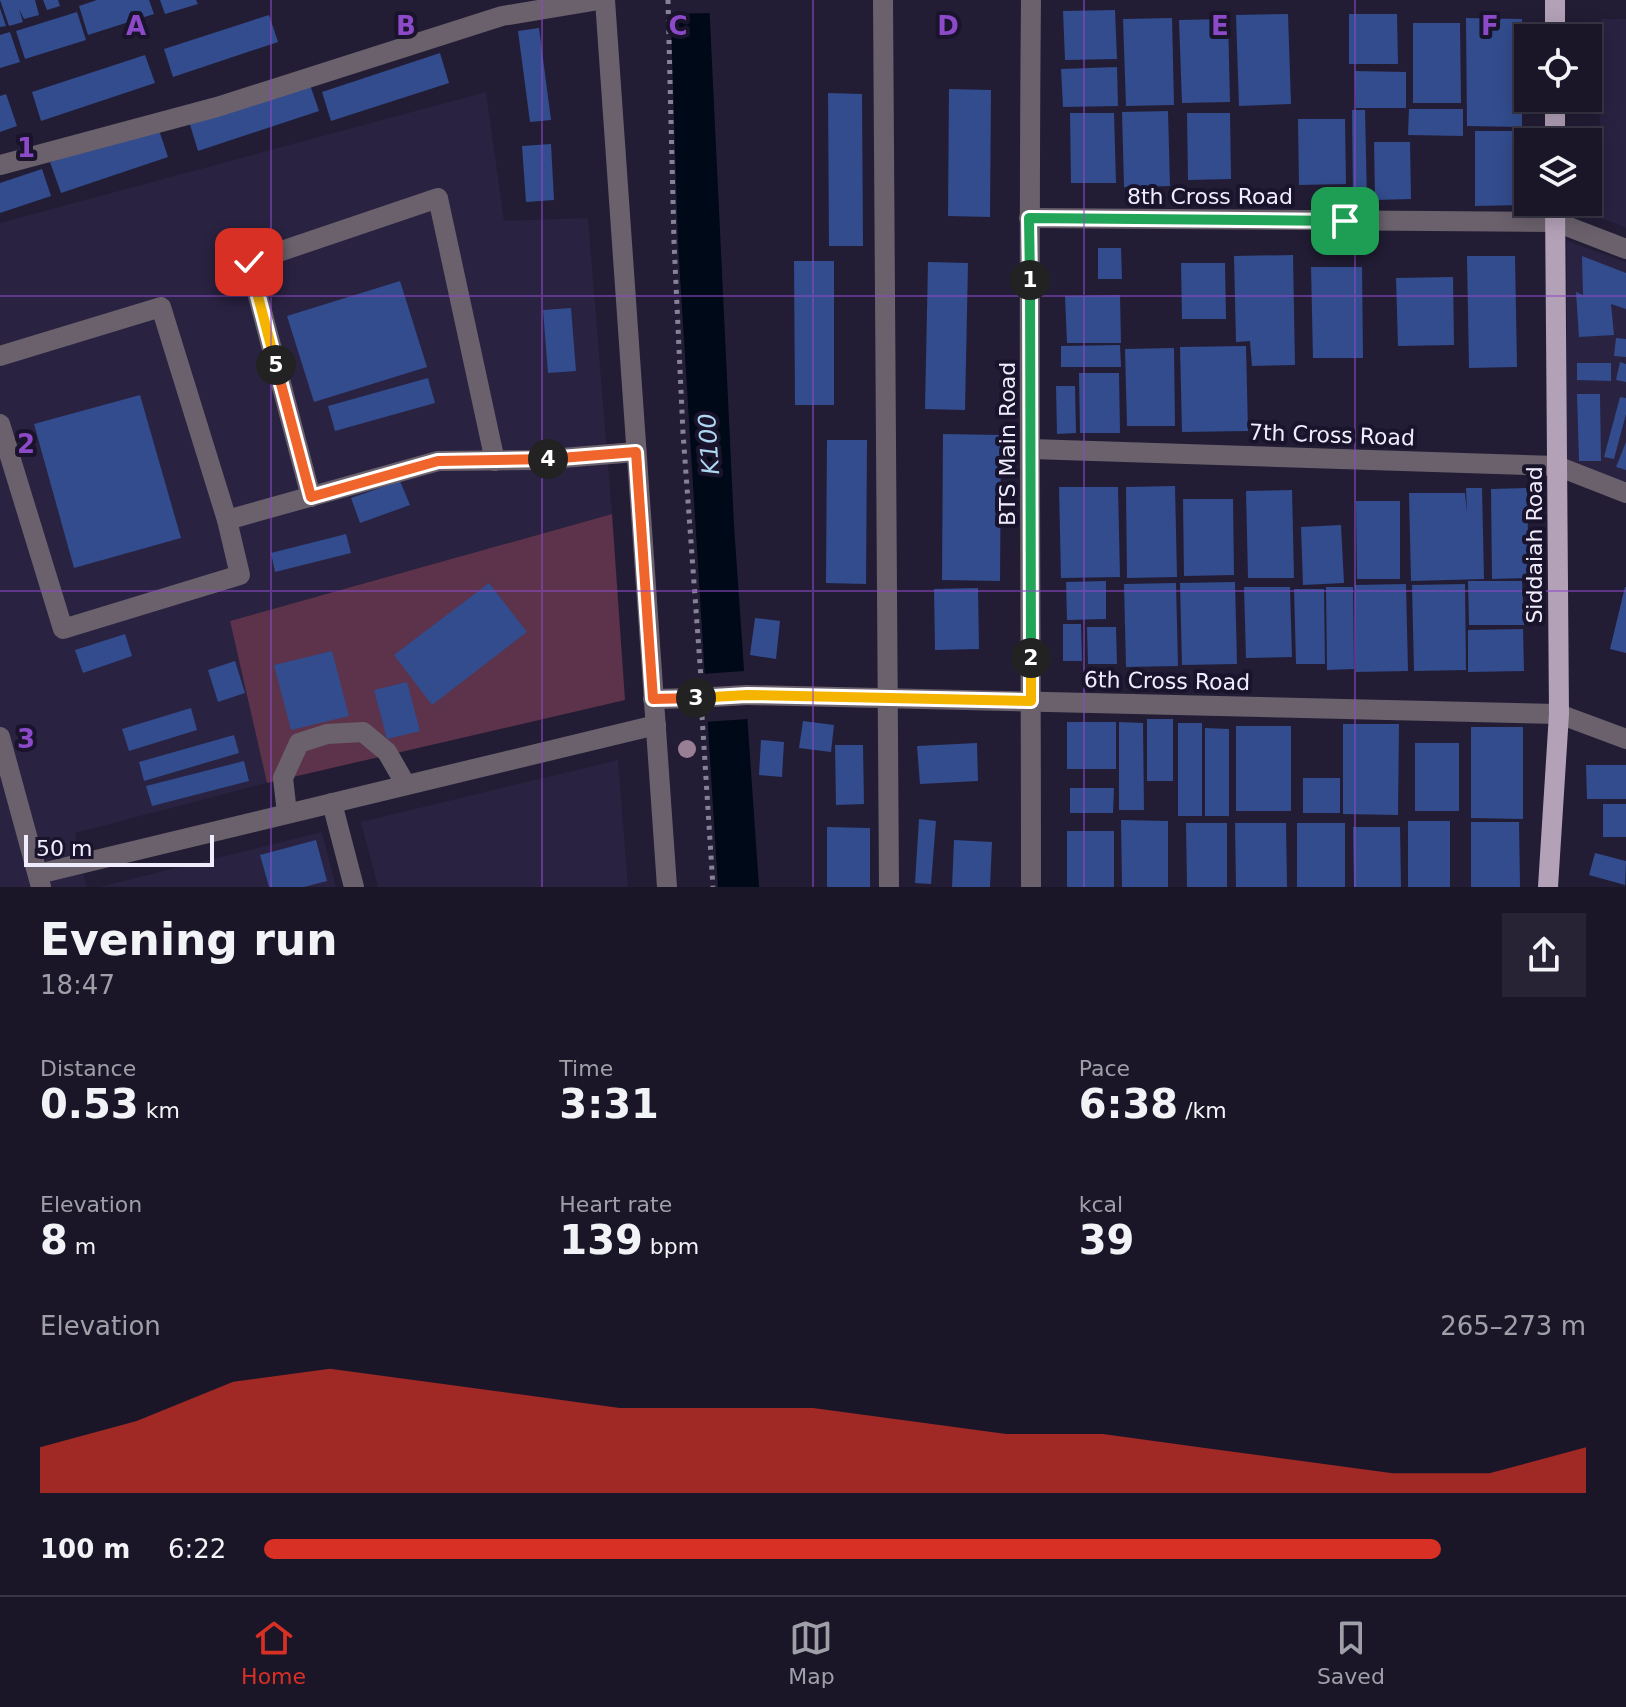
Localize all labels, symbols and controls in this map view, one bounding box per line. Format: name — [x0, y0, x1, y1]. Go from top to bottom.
text: A — [126, 11, 146, 41]
text: B — [396, 11, 416, 41]
text: C — [668, 11, 688, 41]
text: D — [937, 11, 959, 41]
text: E — [1211, 11, 1229, 41]
text: F — [1481, 11, 1499, 41]
map controls — [1514, 24, 1602, 216]
button: locate — [1514, 24, 1602, 112]
button: layers — [1514, 128, 1602, 216]
text: 1 — [17, 133, 35, 163]
street label: 8th Cross Road — [1127, 184, 1293, 209]
pin — [1311, 187, 1379, 255]
icon: arrive — [1323, 199, 1367, 243]
pin — [215, 228, 283, 296]
icon: check — [227, 240, 271, 284]
pin: 1 — [1010, 260, 1050, 300]
text: 1 — [1022, 267, 1038, 292]
pin: 5 — [256, 345, 296, 385]
text: 5 — [268, 352, 284, 377]
street label: BTS Main Road — [995, 362, 1020, 526]
water label: K100 — [693, 412, 725, 476]
street label: 7th Cross Road — [1249, 420, 1415, 450]
text: 2 — [17, 429, 35, 459]
pin: 4 — [528, 439, 568, 479]
text: 4 — [540, 446, 556, 471]
street label: Siddaiah Road — [1522, 466, 1547, 624]
pin: 2 — [1011, 638, 1051, 678]
text: 2 — [1023, 645, 1039, 670]
street label: 6th Cross Road — [1084, 667, 1250, 695]
pin: 3 — [676, 678, 716, 718]
text: 3 — [688, 685, 704, 710]
text: 3 — [17, 724, 35, 754]
scale bar — [24, 831, 214, 867]
text: 50 m — [36, 836, 92, 861]
button: share — [1502, 913, 1586, 997]
text: Evening run — [40, 914, 337, 965]
text: 18:47 — [40, 970, 115, 1000]
text: Distance — [40, 1056, 136, 1081]
text: Time — [559, 1056, 613, 1081]
text: Pace — [1079, 1056, 1130, 1081]
text: 0.53 — [40, 1081, 139, 1127]
text: 3:31 — [559, 1081, 659, 1127]
text: 6:38 — [1079, 1081, 1178, 1127]
text: km — [139, 1098, 180, 1123]
text: /km — [1178, 1098, 1227, 1123]
text: Elevation — [40, 1192, 142, 1217]
text: Heart rate — [559, 1192, 672, 1217]
text: kcal — [1079, 1192, 1123, 1217]
text: 8 — [40, 1217, 68, 1263]
text: 139 — [559, 1217, 643, 1263]
text: 39 — [1079, 1217, 1134, 1263]
text: m — [68, 1234, 96, 1259]
text: bpm — [643, 1234, 699, 1259]
text: Elevation — [40, 1311, 161, 1341]
text: 265–273 m — [1440, 1311, 1586, 1341]
text: 100 m — [40, 1534, 130, 1564]
text: 6:22 — [168, 1534, 226, 1564]
tab: Home — [241, 1616, 306, 1689]
tab: Map — [788, 1616, 835, 1689]
tab: Saved — [1317, 1616, 1385, 1689]

